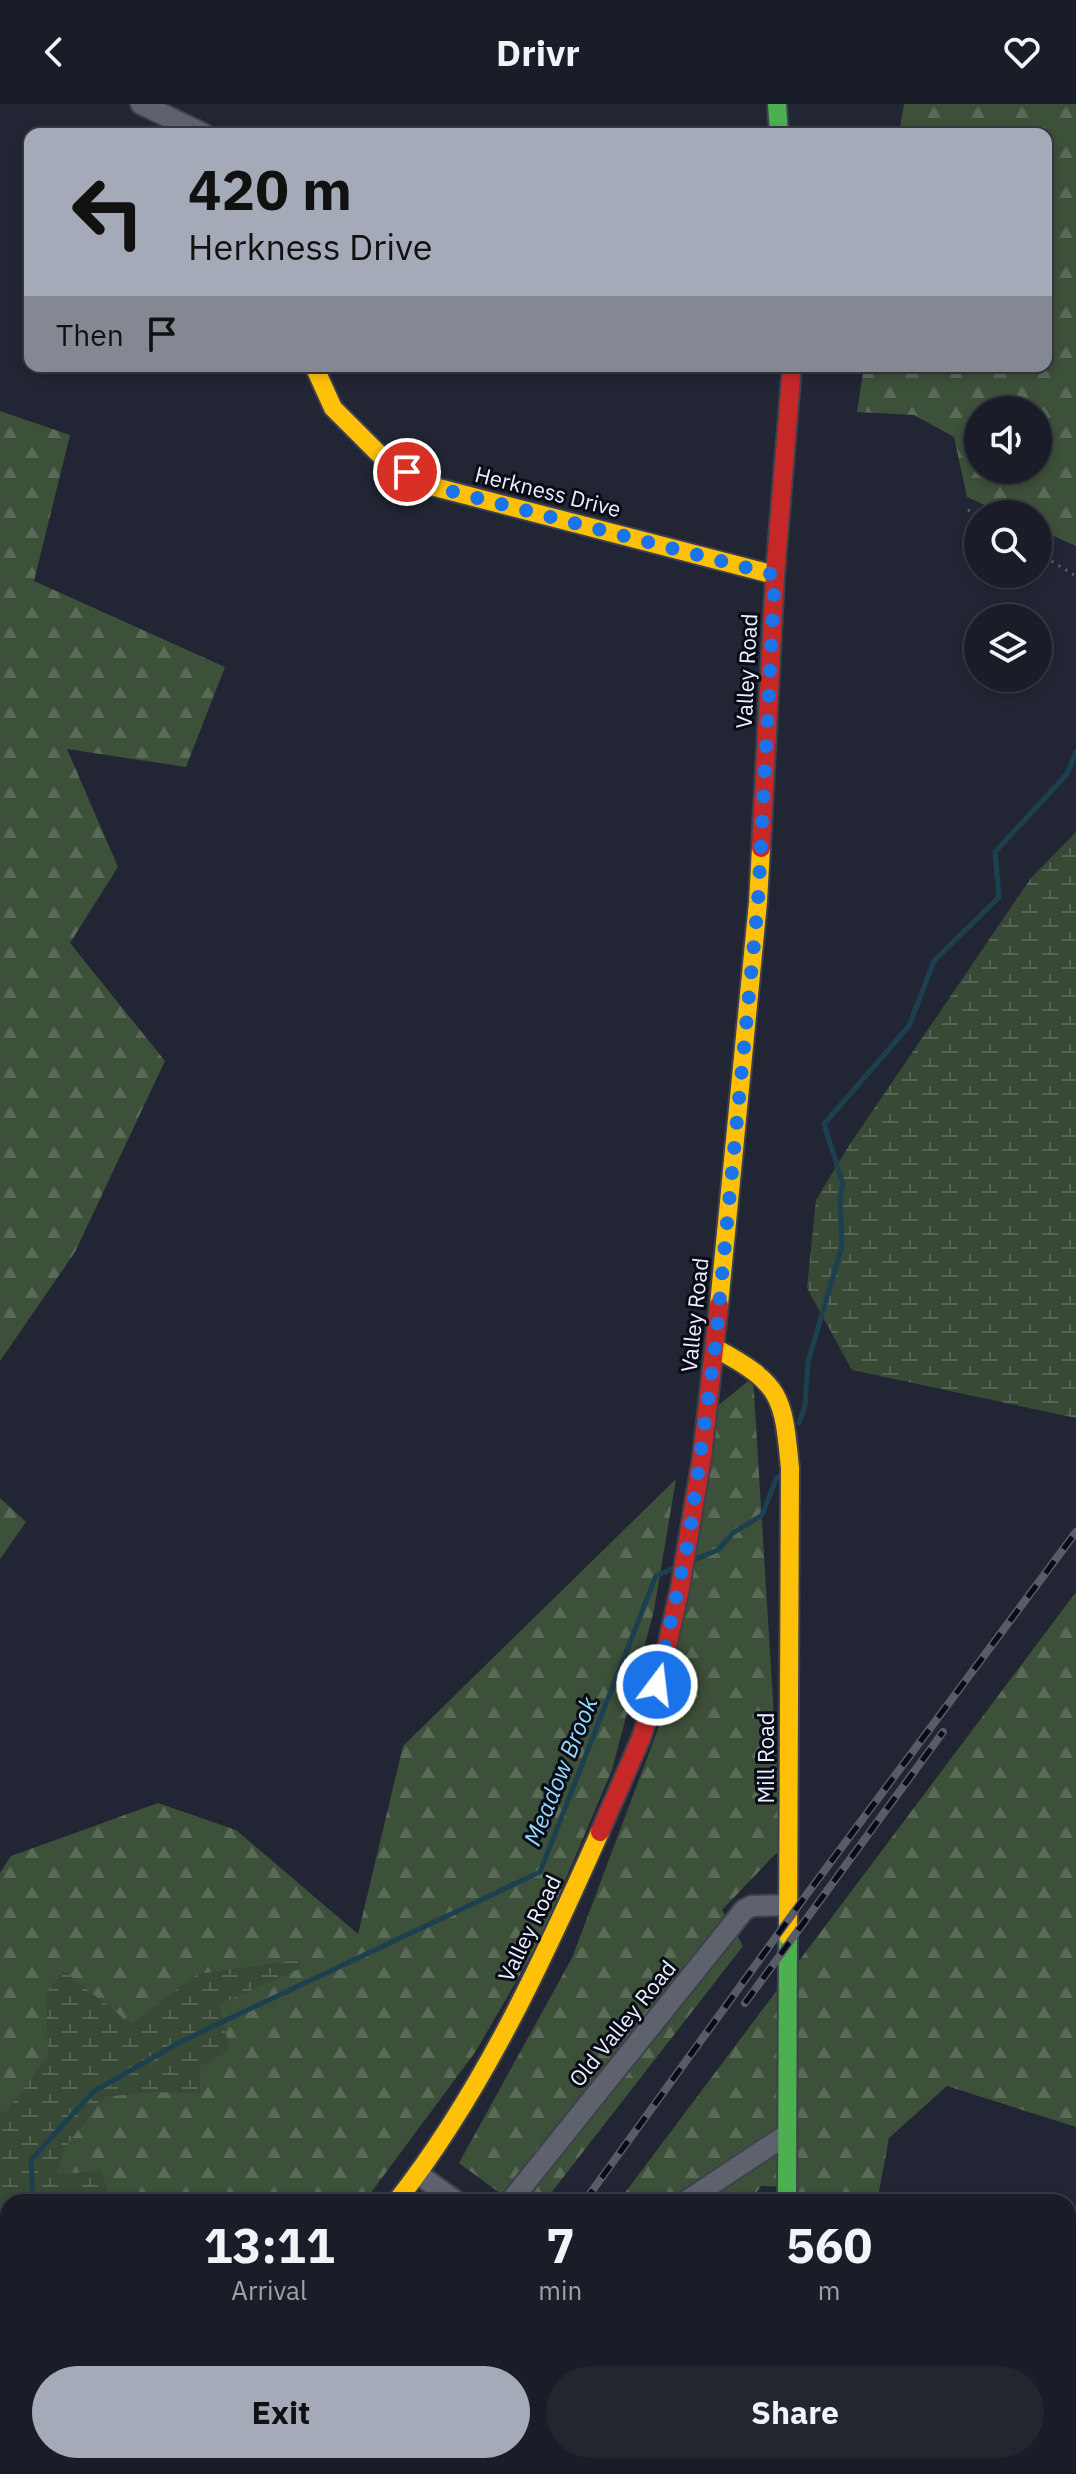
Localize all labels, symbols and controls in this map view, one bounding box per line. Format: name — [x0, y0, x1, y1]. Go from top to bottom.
text: Drivr — [496, 29, 580, 76]
icon: back — [32, 30, 76, 74]
icon: heart — [1000, 30, 1044, 74]
text: 420 m — [188, 153, 352, 225]
icon: left — [56, 160, 160, 264]
text: Herkness Drive — [188, 223, 433, 270]
icon: arrive — [140, 312, 184, 356]
text: Then — [56, 315, 124, 354]
map controls — [964, 396, 1052, 692]
button: sound — [964, 396, 1052, 484]
pin — [373, 438, 441, 506]
icon: arrive — [385, 450, 429, 494]
street label: Herkness Drive — [472, 459, 624, 523]
button: search — [964, 500, 1052, 588]
button: layers — [964, 604, 1052, 692]
street label: Valley Road — [729, 613, 763, 729]
street label: Valley Road — [674, 1256, 714, 1374]
position arrow — [615, 1643, 699, 1727]
water label: Meadow Brook — [516, 1691, 605, 1850]
street label: Mill Road — [751, 1713, 780, 1804]
street label: Valley Road — [491, 1870, 567, 1986]
street label: Old Valley Road — [562, 1954, 682, 2092]
text: 13:11 — [204, 2214, 335, 2276]
text: 7 — [546, 2214, 575, 2276]
text: 560 — [786, 2214, 872, 2276]
text: Arrival — [231, 2273, 307, 2307]
text: min — [538, 2273, 582, 2307]
text: m — [818, 2273, 840, 2307]
button: Exit — [32, 2366, 530, 2458]
button: Share — [546, 2366, 1044, 2458]

